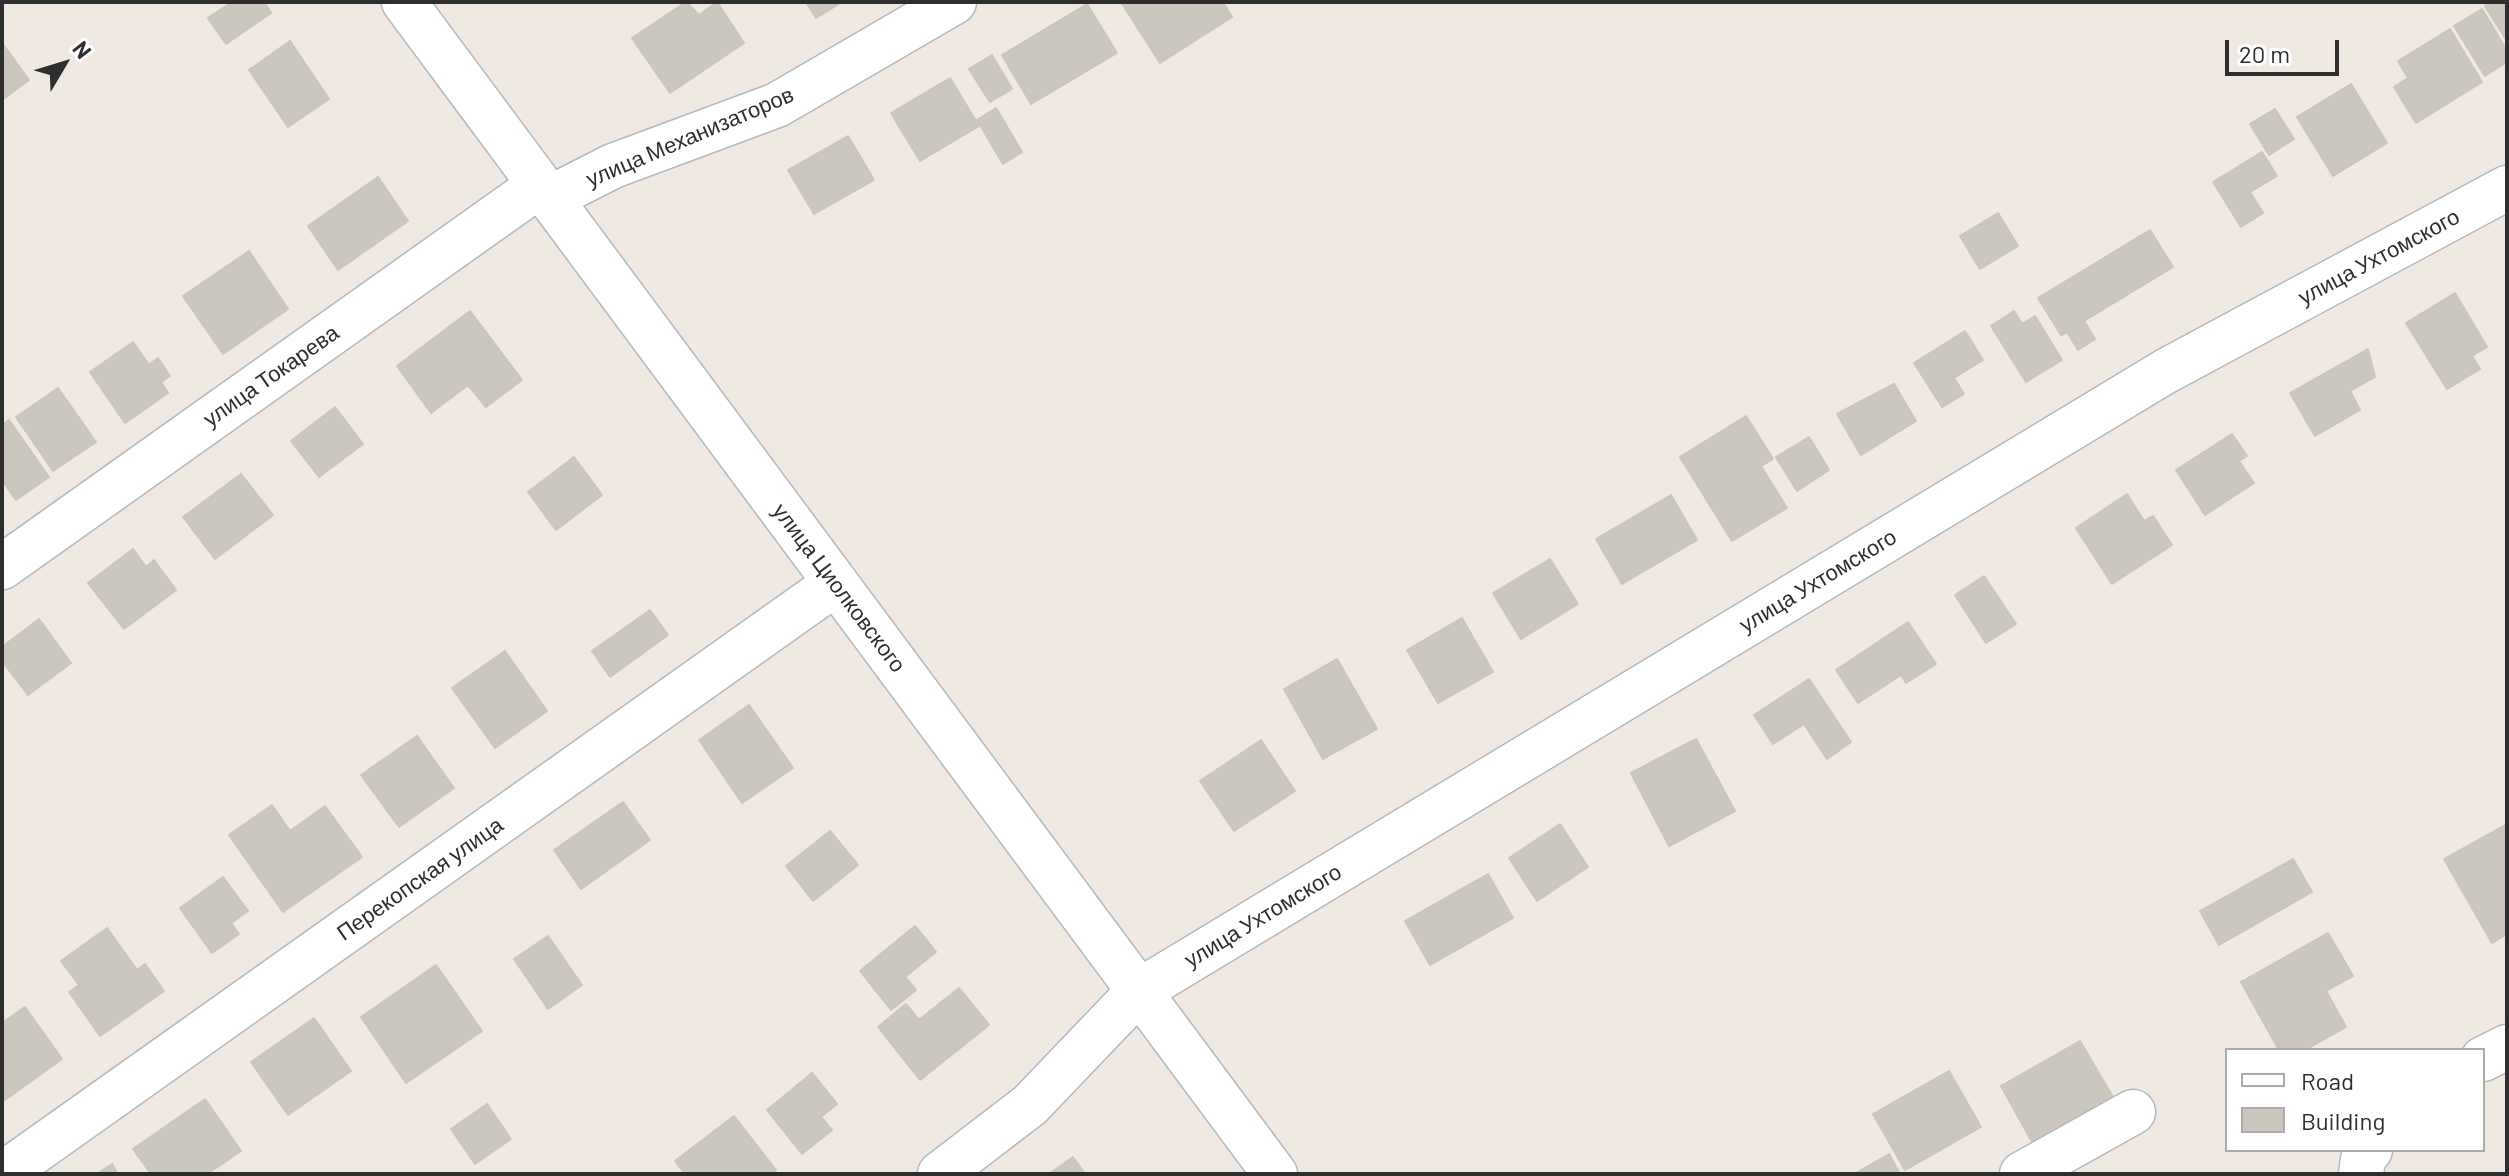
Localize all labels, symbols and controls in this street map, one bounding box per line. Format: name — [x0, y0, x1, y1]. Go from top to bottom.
north arrow — [24, 24, 104, 104]
scale bar — [2229, 24, 2343, 74]
text: N — [68, 35, 98, 63]
text: 20 m — [2239, 39, 2290, 68]
street label: улица Механизаторов — [582, 81, 798, 193]
street label: улица Ухтомского — [2294, 203, 2464, 311]
street label: улица Токарева — [198, 319, 344, 433]
street label: улица Циолковского — [767, 498, 911, 678]
street label: улица Ухтомского — [1735, 524, 1901, 638]
street label: Перекопская улица — [332, 812, 508, 946]
street label: улица Ухтомского — [1180, 859, 1346, 973]
legend — [2225, 1048, 2485, 1152]
text: Road — [2301, 1066, 2354, 1095]
text: Building — [2301, 1106, 2385, 1135]

